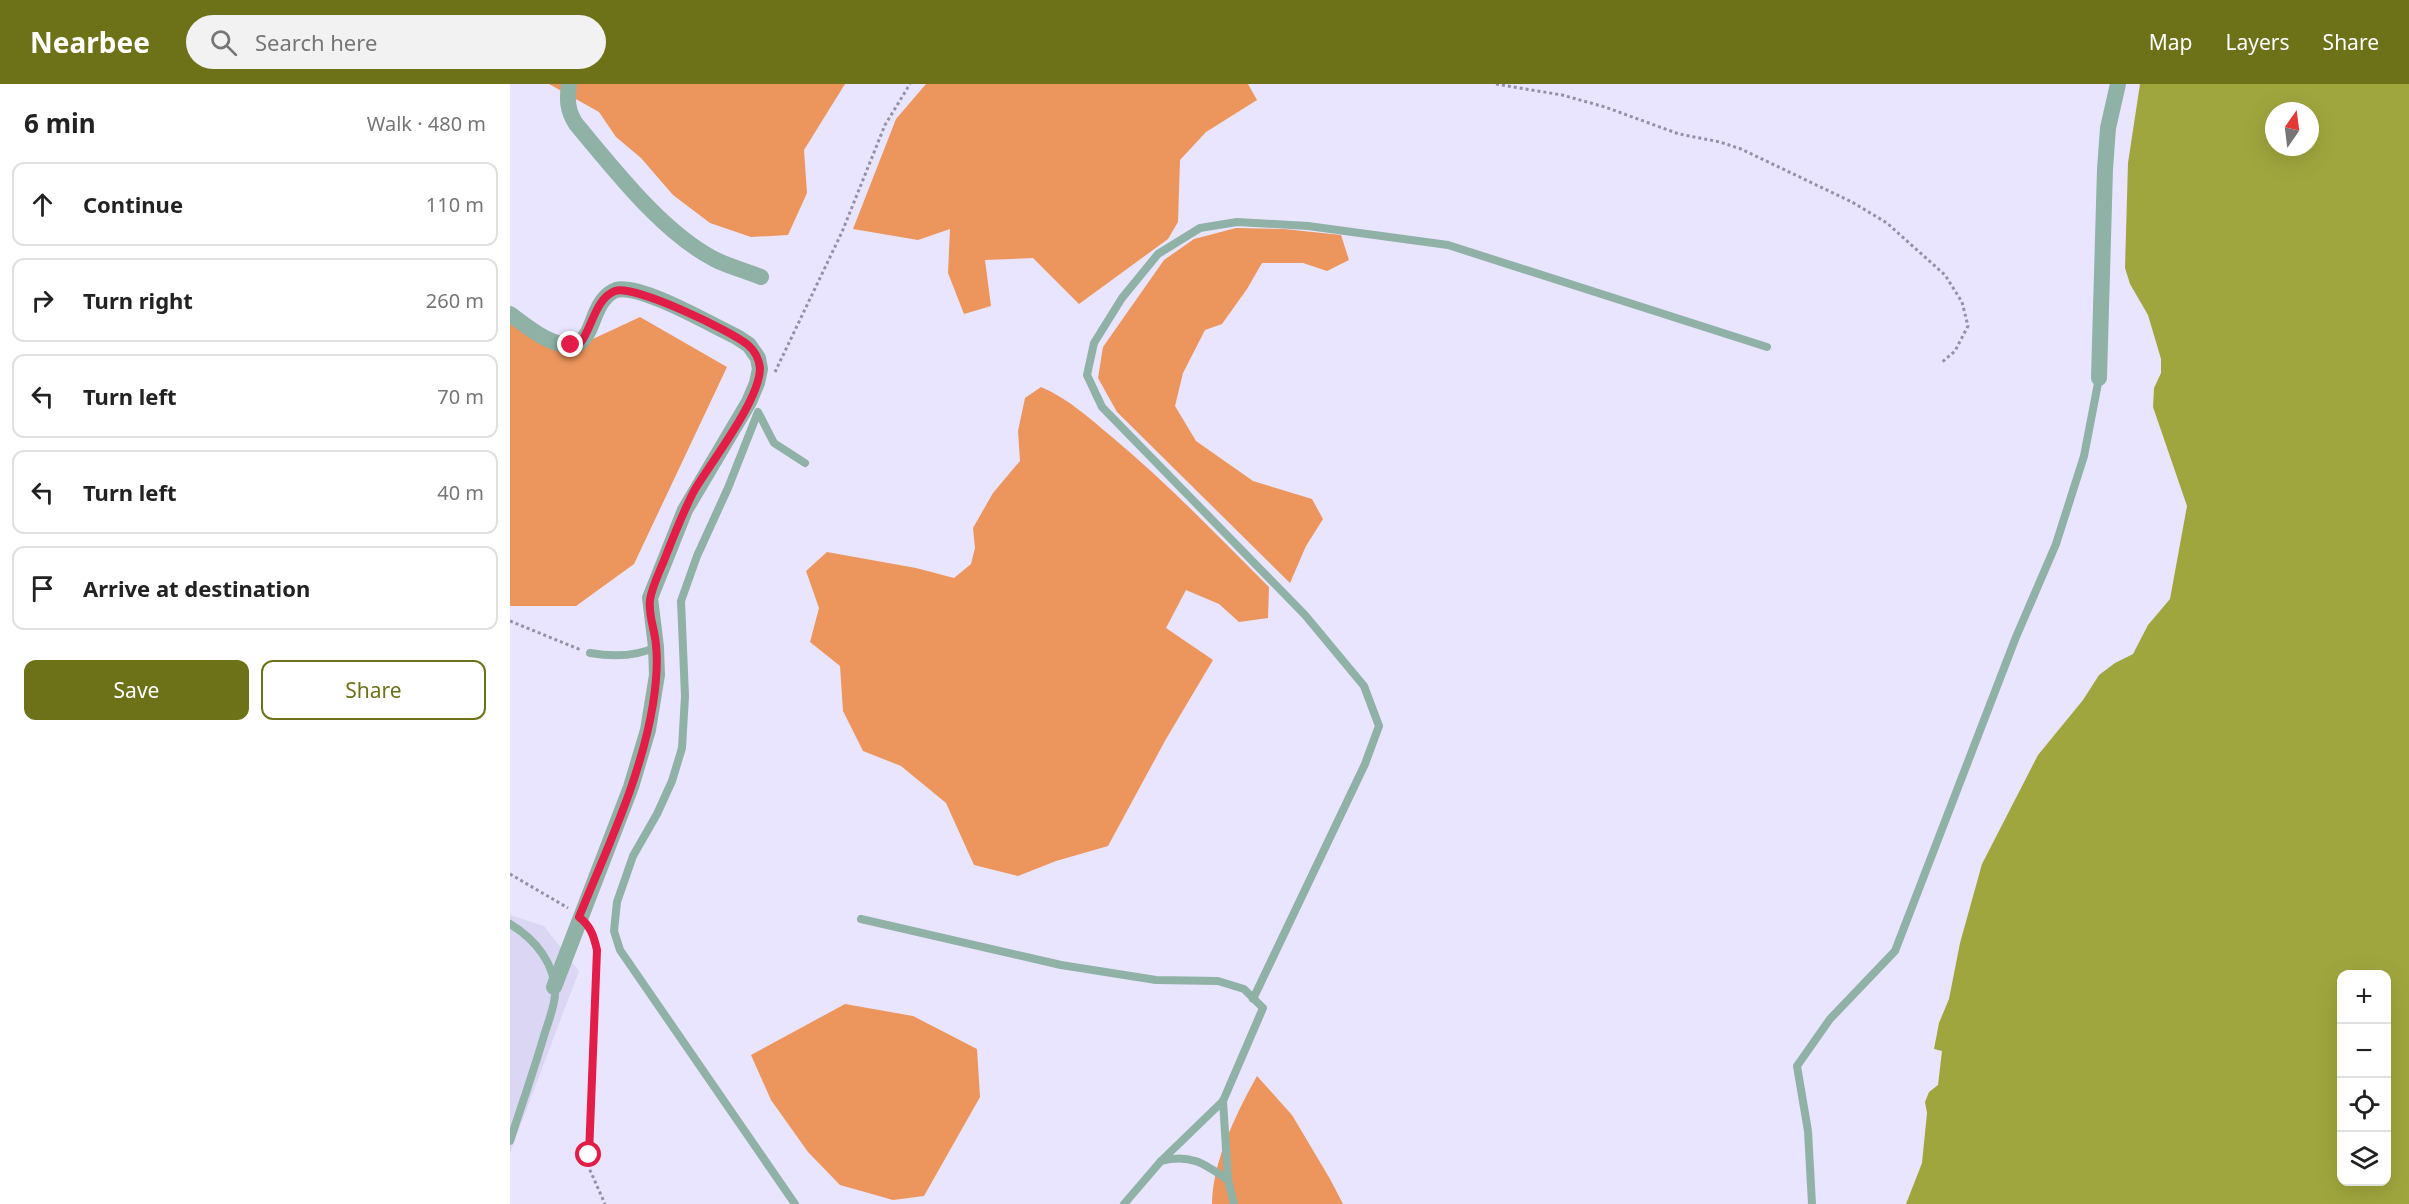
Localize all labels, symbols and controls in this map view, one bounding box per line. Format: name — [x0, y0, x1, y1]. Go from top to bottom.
search box — [186, 15, 606, 69]
text: Nearbee — [30, 23, 150, 61]
icon: search — [207, 26, 240, 59]
text: Search here — [255, 27, 377, 57]
text: Map — [2149, 28, 2193, 56]
text: Layers — [2226, 28, 2290, 56]
text: Share — [2323, 28, 2379, 56]
north arrow — [2265, 102, 2319, 156]
text: 6 min — [24, 105, 96, 141]
text: Walk · 480 m — [367, 110, 486, 137]
icon: ahead — [26, 188, 59, 221]
text: Continue — [83, 189, 183, 219]
text: 110 m — [426, 191, 484, 218]
icon: right — [26, 284, 59, 317]
text: Turn right — [83, 285, 193, 315]
text: 260 m — [426, 287, 484, 314]
route end — [557, 331, 583, 357]
icon: left — [26, 380, 59, 413]
text: Turn left — [83, 381, 177, 411]
text: 70 m — [437, 383, 484, 410]
icon: left — [26, 476, 59, 509]
text: Turn left — [83, 477, 177, 507]
text: 40 m — [437, 479, 484, 506]
icon: arrive — [26, 572, 59, 605]
text: Arrive at destination — [83, 573, 310, 603]
button: Save — [24, 660, 249, 720]
button: Share — [261, 660, 486, 720]
map controls — [2337, 970, 2391, 1186]
button: + — [2337, 970, 2391, 1024]
button: − — [2337, 1024, 2391, 1078]
button: locate — [2337, 1078, 2391, 1132]
button: layers — [2337, 1132, 2391, 1186]
route start — [575, 1141, 601, 1167]

